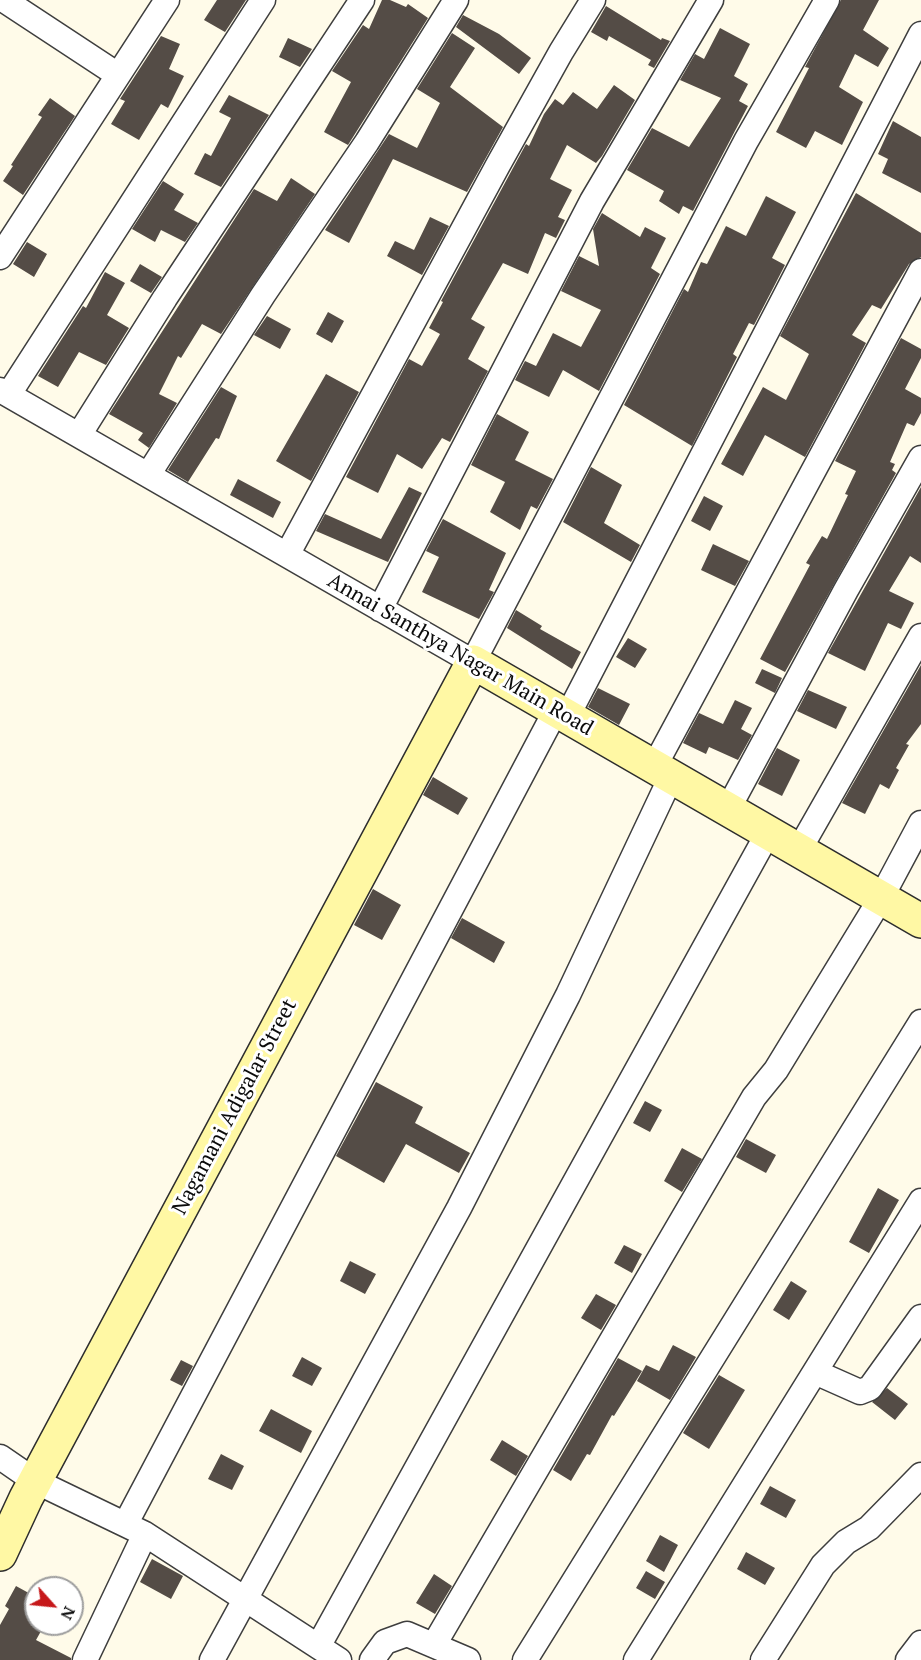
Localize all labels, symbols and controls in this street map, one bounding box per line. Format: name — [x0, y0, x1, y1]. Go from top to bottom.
street label: Annai Santhya Nagar Main Road — [323, 568, 597, 742]
street label: Nagamani Adigalar Street — [167, 995, 303, 1219]
north arrow — [24, 1576, 84, 1636]
text: N — [56, 1603, 81, 1624]

